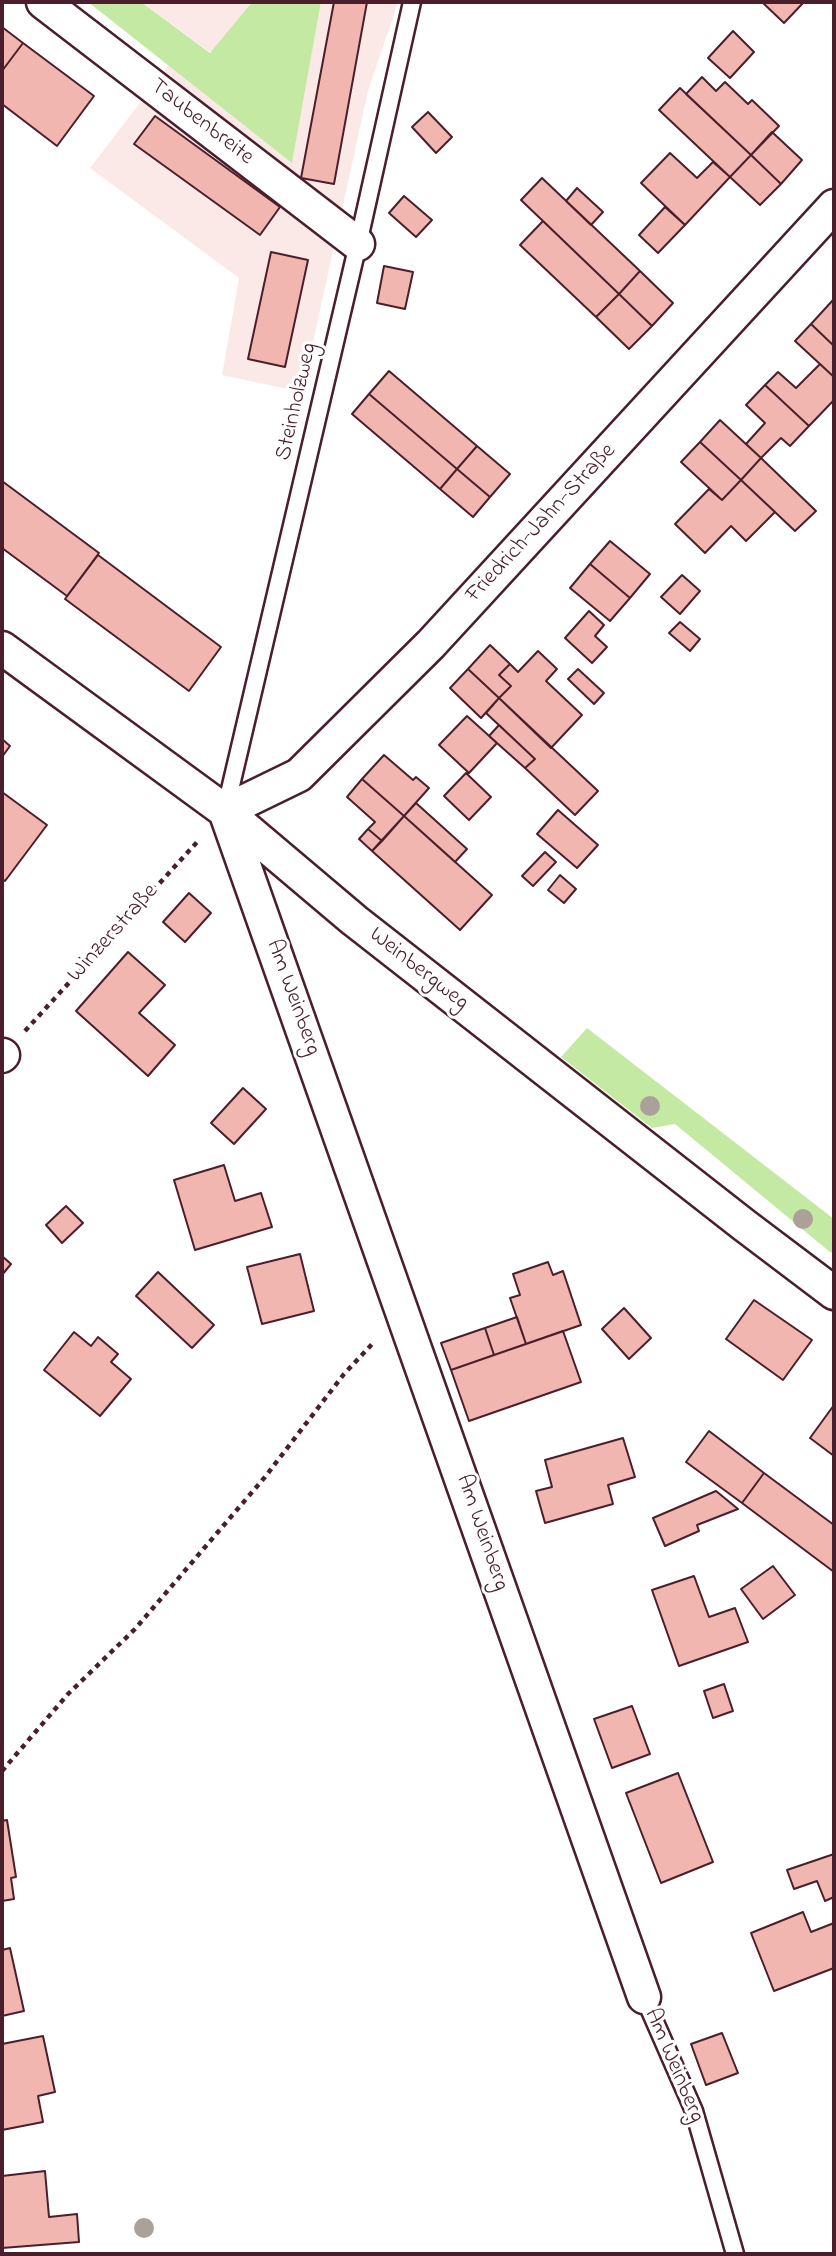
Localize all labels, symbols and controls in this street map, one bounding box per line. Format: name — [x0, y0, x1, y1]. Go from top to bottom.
street label: Taubenbreite — [144, 74, 258, 172]
street label: Steinholzweg — [271, 341, 325, 463]
street label: Friedrich-Jahn-Straße — [461, 439, 623, 609]
street label: Winzerstraße — [63, 879, 165, 989]
street label: Weinbergweg — [363, 922, 473, 1018]
street label: Am Weinberg — [258, 936, 326, 1060]
street label: Am Weinberg — [448, 1471, 514, 1595]
street label: Am Weinberg — [637, 2005, 709, 2127]

